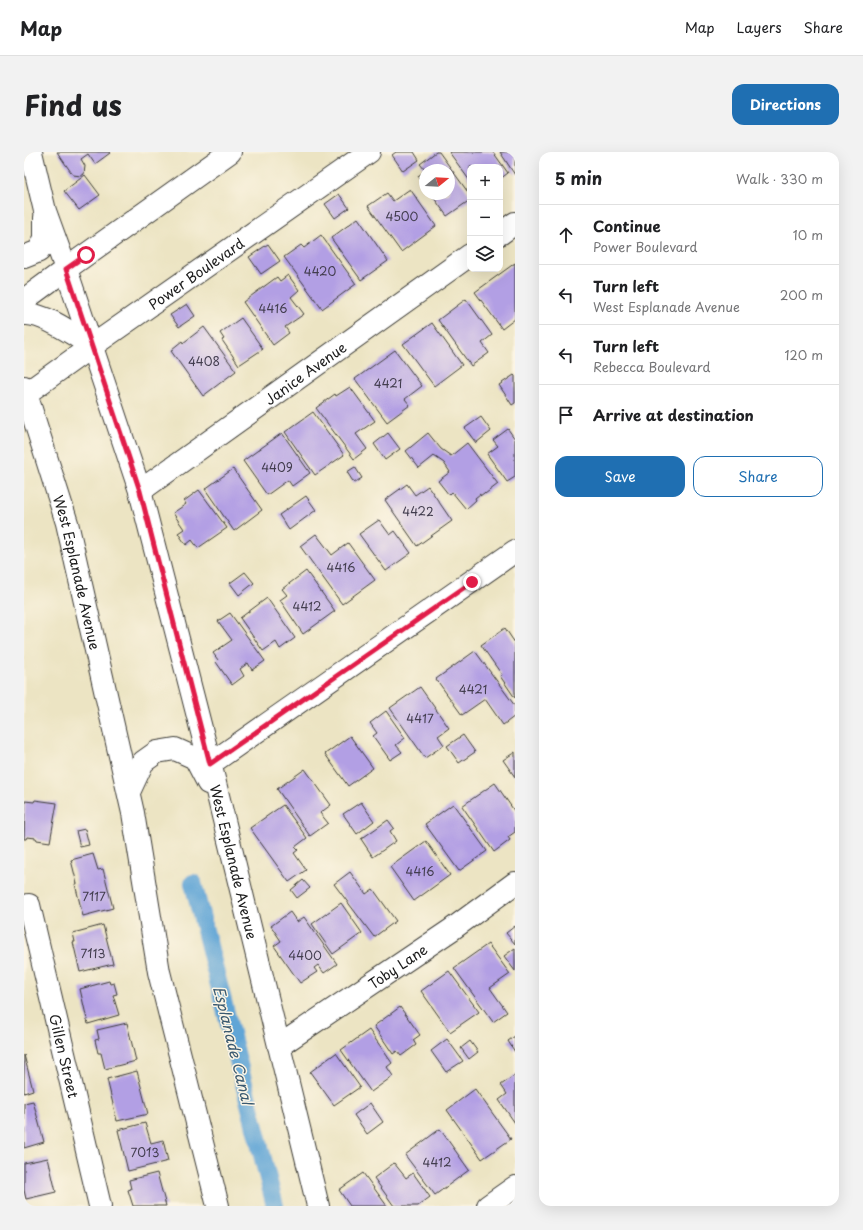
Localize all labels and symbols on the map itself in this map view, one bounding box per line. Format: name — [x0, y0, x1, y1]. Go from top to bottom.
north arrow — [419, 164, 455, 200]
house number: 4500 — [386, 207, 419, 225]
street label: Power Boulevard — [144, 232, 249, 314]
route start — [77, 246, 95, 264]
house number: 4420 — [304, 262, 336, 280]
house number: 4416 — [259, 299, 287, 317]
street label: Janice Avenue — [260, 336, 351, 409]
house number: 4408 — [188, 352, 220, 370]
house number: 4421 — [374, 374, 402, 392]
house number: 4409 — [261, 458, 293, 476]
street label: West Esplanade Avenue — [48, 492, 106, 652]
house number: 4422 — [402, 502, 434, 520]
house number: 4416 — [327, 558, 355, 576]
route end — [463, 573, 481, 591]
house number: 4412 — [292, 597, 322, 615]
house number: 4421 — [459, 680, 487, 698]
house number: 4417 — [406, 709, 434, 727]
street label: West Esplanade Avenue — [205, 782, 263, 941]
house number: 4416 — [406, 862, 434, 880]
house number: 7117 — [82, 887, 106, 905]
street label: Toby Lane — [364, 938, 432, 994]
house number: 7113 — [80, 944, 106, 962]
house number: 4400 — [288, 946, 322, 964]
water label: Esplanade Canal — [208, 983, 261, 1109]
street label: Gillen Street — [45, 1012, 85, 1100]
house number: 7013 — [131, 1143, 159, 1161]
house number: 4412 — [422, 1153, 452, 1171]

